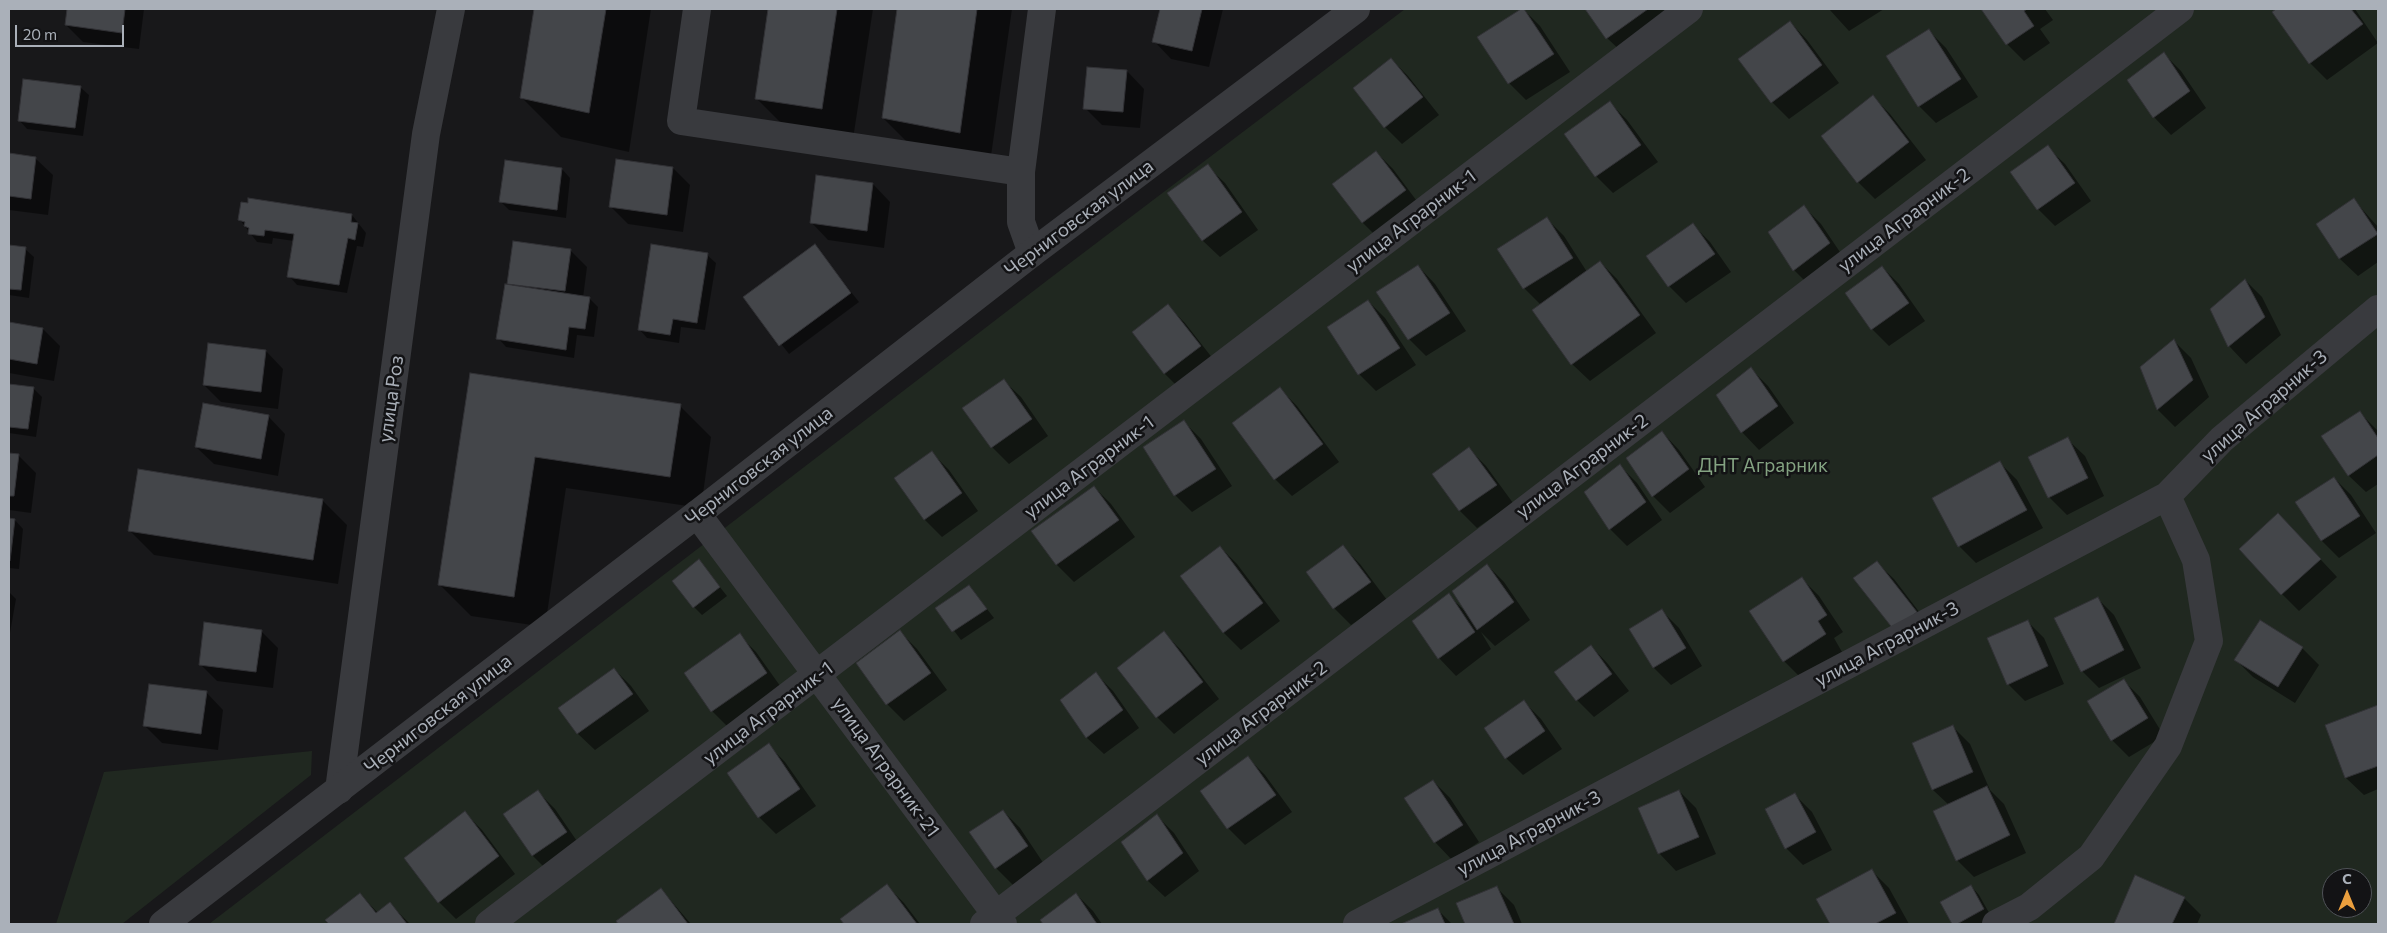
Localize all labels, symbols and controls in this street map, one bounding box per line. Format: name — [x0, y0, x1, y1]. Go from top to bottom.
scale bar — [18, 15, 126, 47]
text: 20 m — [23, 25, 57, 43]
street label: Черниговская улица — [1000, 155, 1158, 281]
street label: улица Аграрник-2 — [1834, 163, 1974, 277]
street label: улица Аграрник-1 — [1342, 165, 1480, 277]
street label: улица Аграрник-3 — [2196, 345, 2332, 467]
street label: улица Роз — [374, 354, 408, 444]
street label: Черниговская улица — [681, 402, 837, 530]
street label: улица Аграрник-2 — [1512, 409, 1652, 523]
street label: улица Аграрник-1 — [1020, 411, 1158, 523]
park label: ДНТ Аграрник — [1698, 455, 1828, 477]
street label: улица Аграрник-3 — [1811, 596, 1963, 692]
street label: Черниговская улица — [360, 650, 516, 778]
street label: улица Аграрник-2 — [1191, 656, 1331, 770]
street label: улица Аграрник-1 — [699, 657, 837, 769]
street label: улица Аграрник-21 — [828, 693, 944, 841]
street label: улица Аграрник-3 — [1453, 785, 1605, 881]
north arrow — [2322, 868, 2372, 918]
text: С — [2342, 870, 2352, 887]

